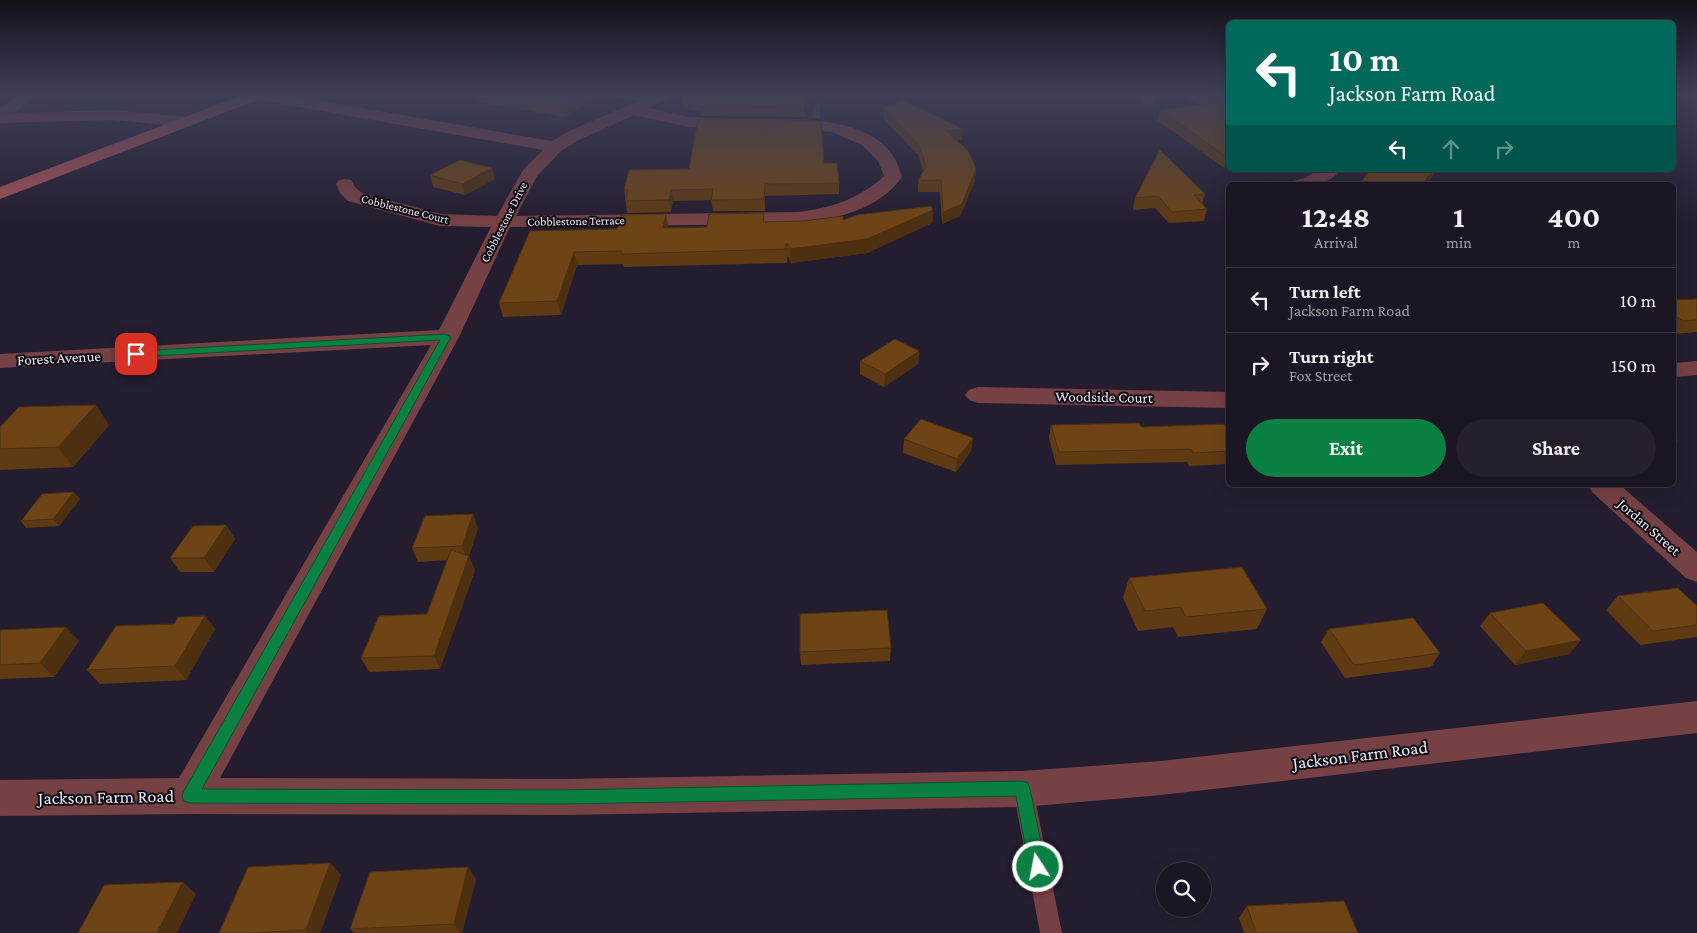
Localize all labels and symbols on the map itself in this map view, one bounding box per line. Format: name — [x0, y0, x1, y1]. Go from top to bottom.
street label: Cobblestone Drive — [478, 179, 530, 265]
street label: Cobblestone Court — [360, 191, 451, 227]
street label: Cobblestone Terrace — [527, 213, 625, 229]
pin — [115, 333, 157, 375]
street label: Forest Avenue — [17, 348, 102, 368]
street label: Woodside Court — [1055, 388, 1154, 406]
street label: Jordan Street — [1612, 494, 1684, 560]
street label: Jackson Farm Road — [1289, 737, 1429, 773]
street label: Jackson Farm Road — [36, 786, 175, 808]
position arrow — [1011, 840, 1063, 892]

